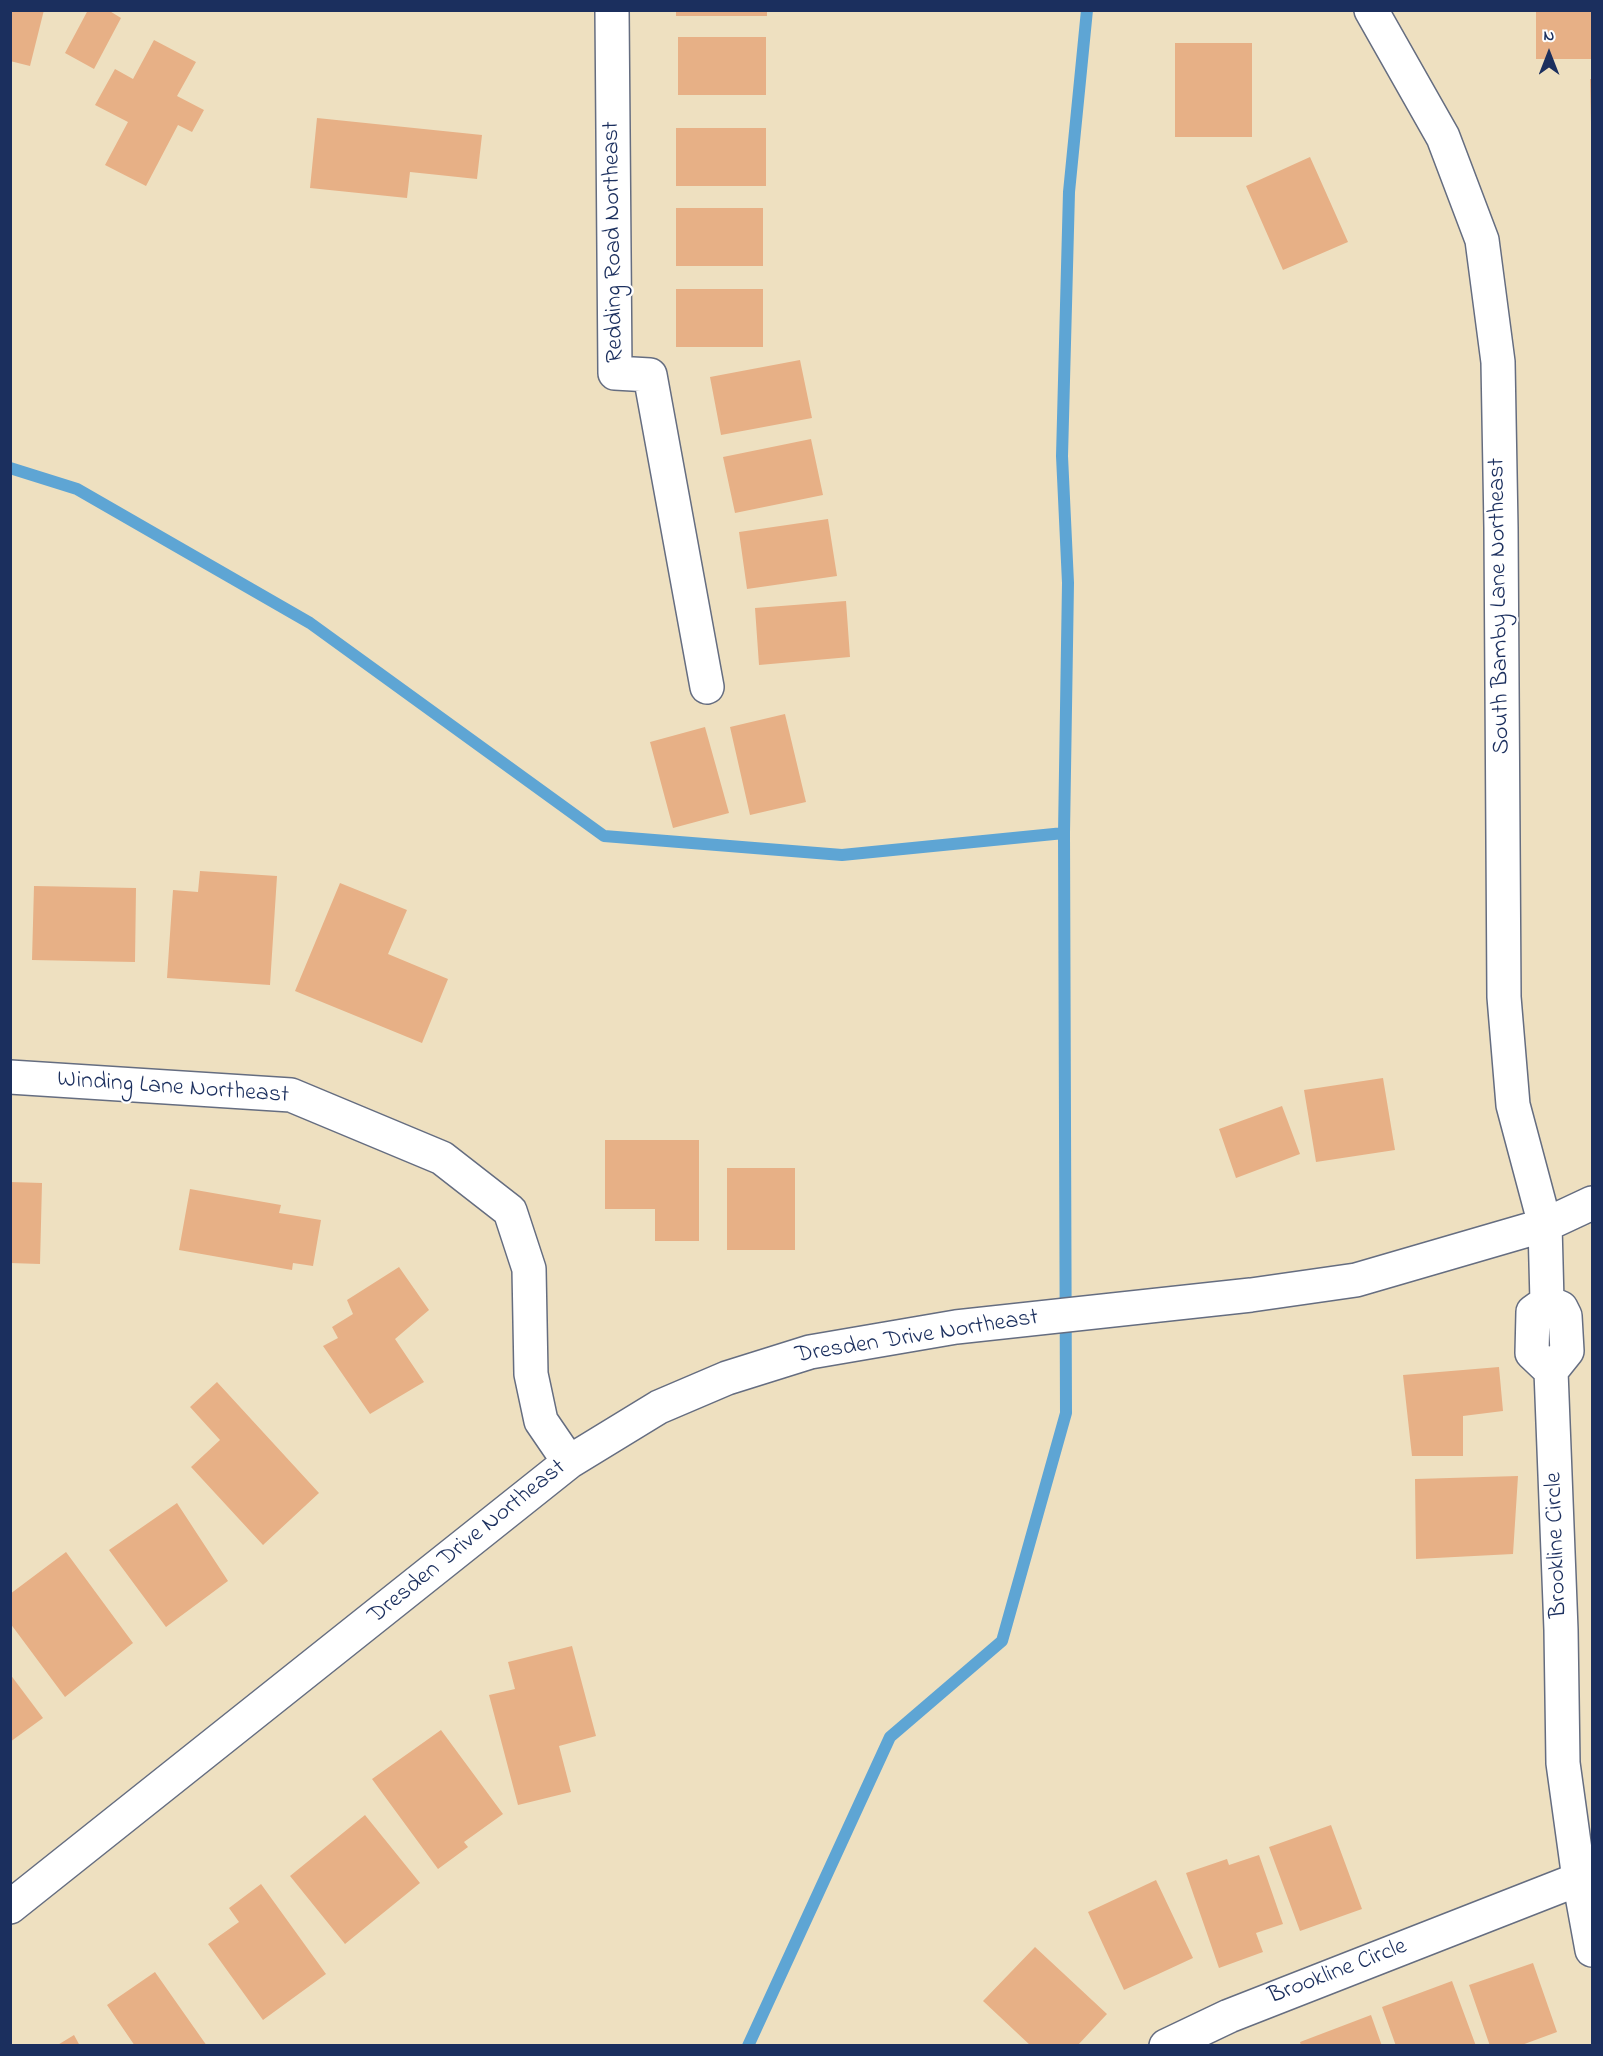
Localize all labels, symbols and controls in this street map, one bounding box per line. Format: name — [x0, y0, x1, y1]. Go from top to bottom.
north arrow — [1519, 24, 1579, 84]
text: N — [1544, 24, 1554, 48]
street label: Redding Road Northeast — [598, 121, 632, 363]
street label: South Bamby Lane Northeast — [1484, 457, 1518, 755]
street label: Winding Lane Northeast — [56, 1067, 290, 1111]
street label: Dresden Drive Northeast — [793, 1305, 1041, 1371]
street label: Dresden Drive Northeast — [363, 1454, 573, 1632]
street label: Brookline Circle — [1541, 1472, 1575, 1618]
street label: Brookline Circle — [1265, 1933, 1411, 2013]

